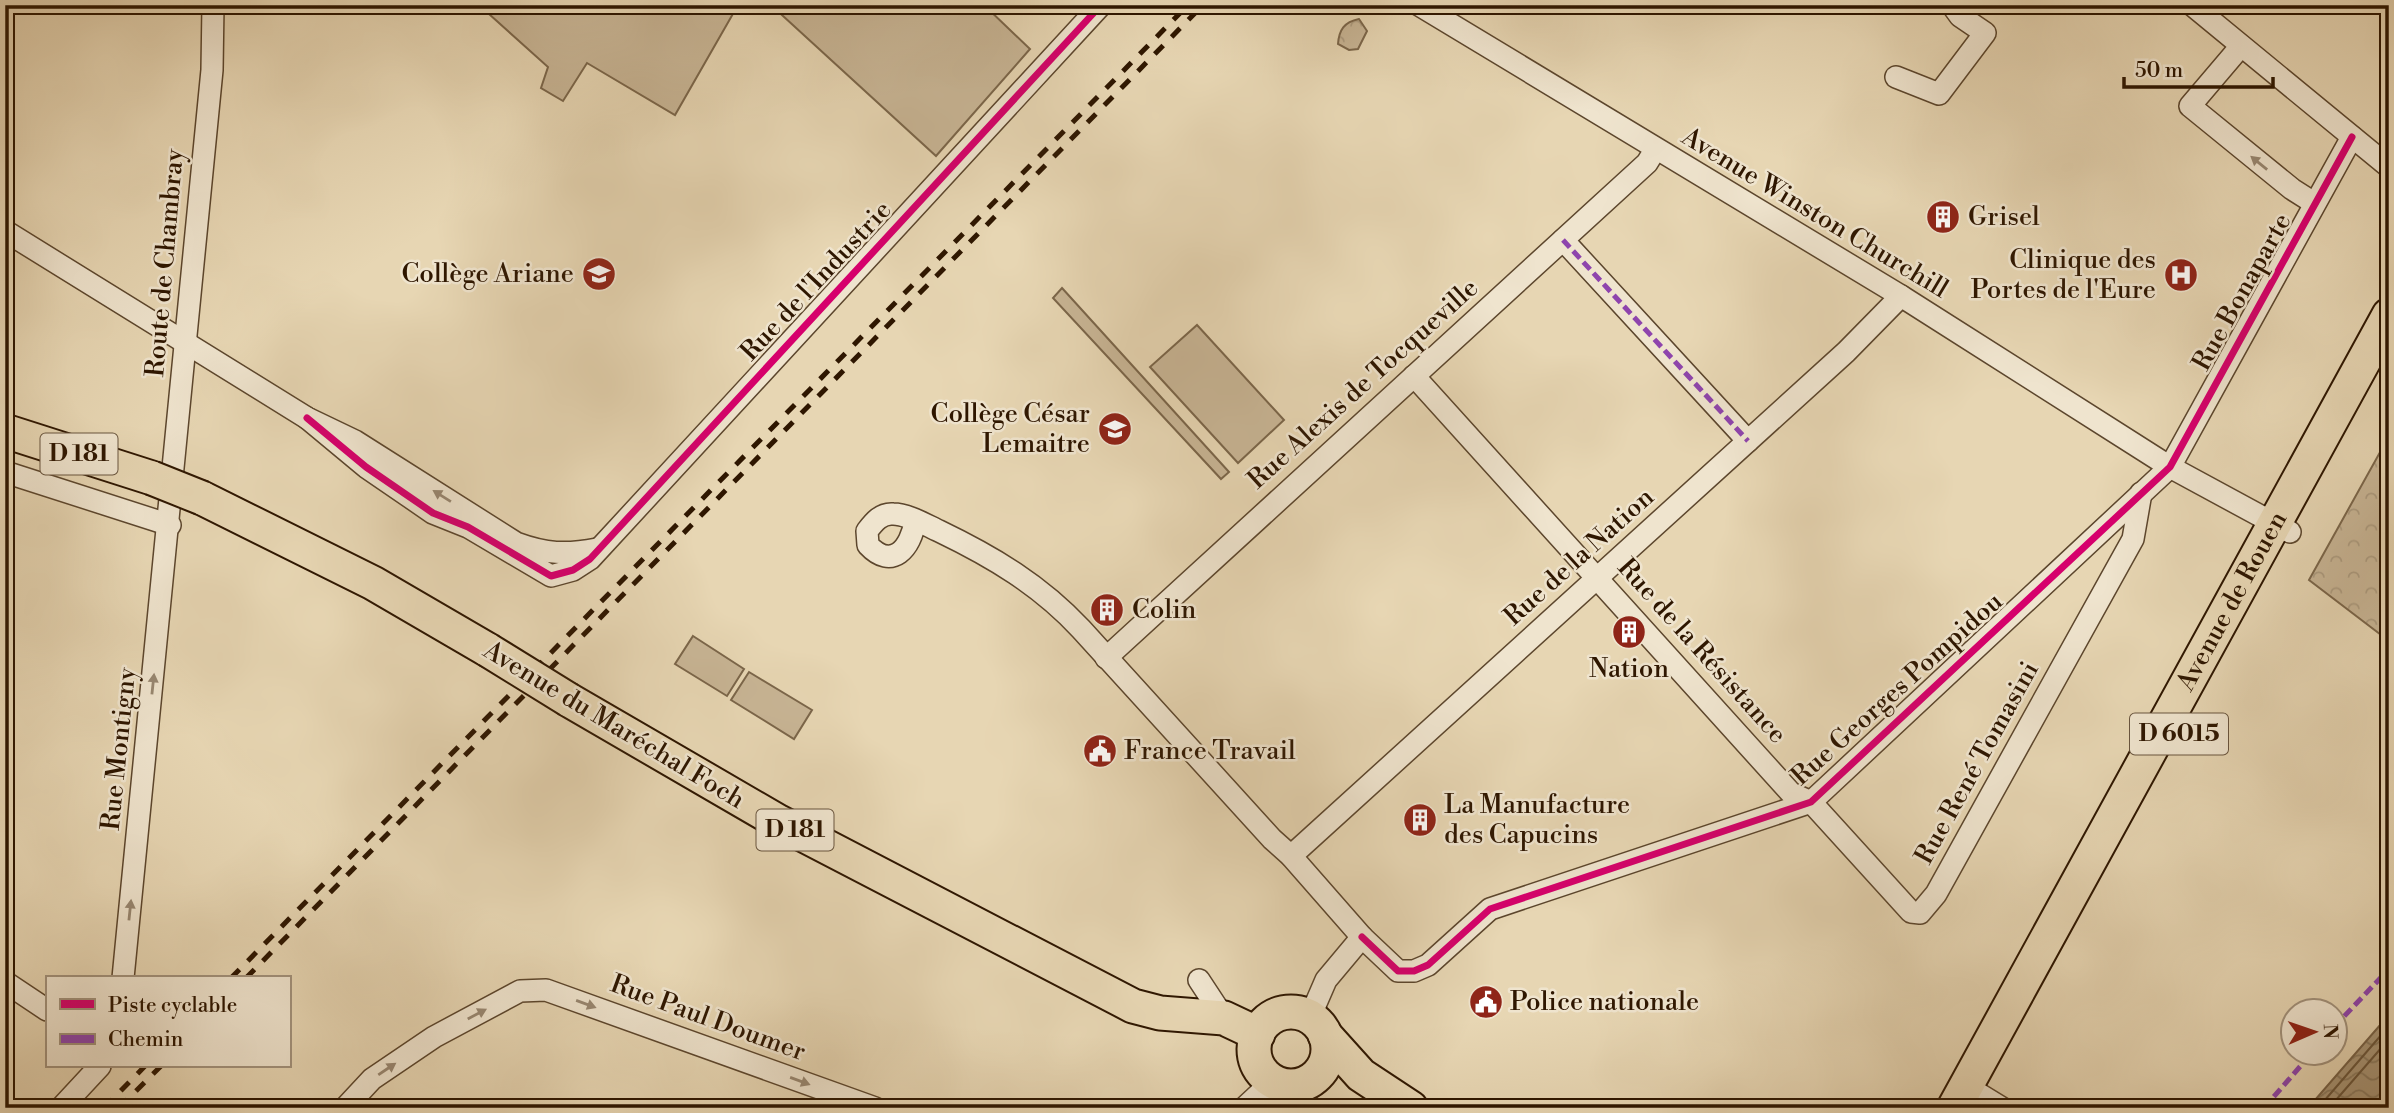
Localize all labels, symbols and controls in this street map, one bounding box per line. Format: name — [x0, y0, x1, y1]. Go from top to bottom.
scale bar — [2124, 46, 2273, 90]
text: 50 m — [2135, 58, 2183, 84]
street label: Avenue Winston Churchill — [1675, 120, 1954, 305]
street label: Route de Chambray — [139, 147, 191, 378]
one-way arrow — [2251, 155, 2269, 170]
street label: Rue de l'Industrie — [734, 194, 898, 368]
building icon: Grisel — [1924, 198, 1962, 236]
place label: Grisel — [1968, 201, 2040, 233]
street label: Rue Bonaparte — [2186, 208, 2298, 376]
place label: Clinique des Portes de l'Eure — [1971, 244, 2156, 306]
school or university icon: Collège Ariane — [580, 255, 618, 293]
hospital icon: Clinique des Portes de l'Eure — [2162, 256, 2200, 294]
place label: Collège Ariane — [401, 258, 574, 290]
street label: Rue Alexis de Tocqueville — [1241, 272, 1485, 496]
place label: Collège César Lemaitre — [931, 398, 1090, 460]
school or university icon: Collège César Lemaitre — [1096, 410, 1134, 448]
road number: D 181 — [41, 434, 118, 475]
street label: Rue de la Nation — [1497, 481, 1661, 633]
one-way arrow — [433, 490, 452, 503]
street label: Avenue de Rouen — [2169, 506, 2294, 698]
street label: Rue de la Résistance — [1611, 552, 1793, 750]
street label: Rue Georges Pompidou — [1785, 586, 2009, 792]
building icon: Colin — [1088, 591, 1126, 629]
place label: Colin — [1132, 594, 1196, 626]
building icon: Nation — [1610, 613, 1648, 651]
street label: Avenue du Maréchal Foch — [477, 634, 750, 816]
place label: Nation — [1589, 653, 1669, 685]
street label: Rue René Tomasini — [1908, 656, 2046, 870]
street label: Rue Montigny — [95, 666, 143, 832]
one-way arrow — [148, 673, 159, 695]
road number: D 6015 — [2130, 714, 2228, 754]
public building icon: France Travail — [1081, 732, 1119, 770]
place label: France Travail — [1124, 735, 1296, 767]
place label: La Manufacture des Capucins — [1444, 789, 1630, 851]
building icon: La Manufacture des Capucins — [1401, 801, 1439, 839]
road number: D 181 — [756, 810, 834, 850]
one-way arrow — [125, 899, 136, 921]
street label: Rue Paul Doumer — [606, 968, 810, 1068]
legend — [46, 976, 290, 1068]
public building icon: Police nationale — [1467, 983, 1505, 1021]
place label: Police nationale — [1510, 986, 1699, 1018]
text: Piste cyclable — [108, 993, 237, 1019]
north arrow — [2278, 998, 2348, 1068]
one-way arrow — [575, 999, 596, 1010]
one-way arrow — [467, 1009, 487, 1020]
text: N — [2318, 1024, 2342, 1039]
text: Chemin — [108, 1027, 184, 1053]
one-way arrow — [377, 1063, 396, 1076]
one-way arrow — [790, 1076, 811, 1087]

